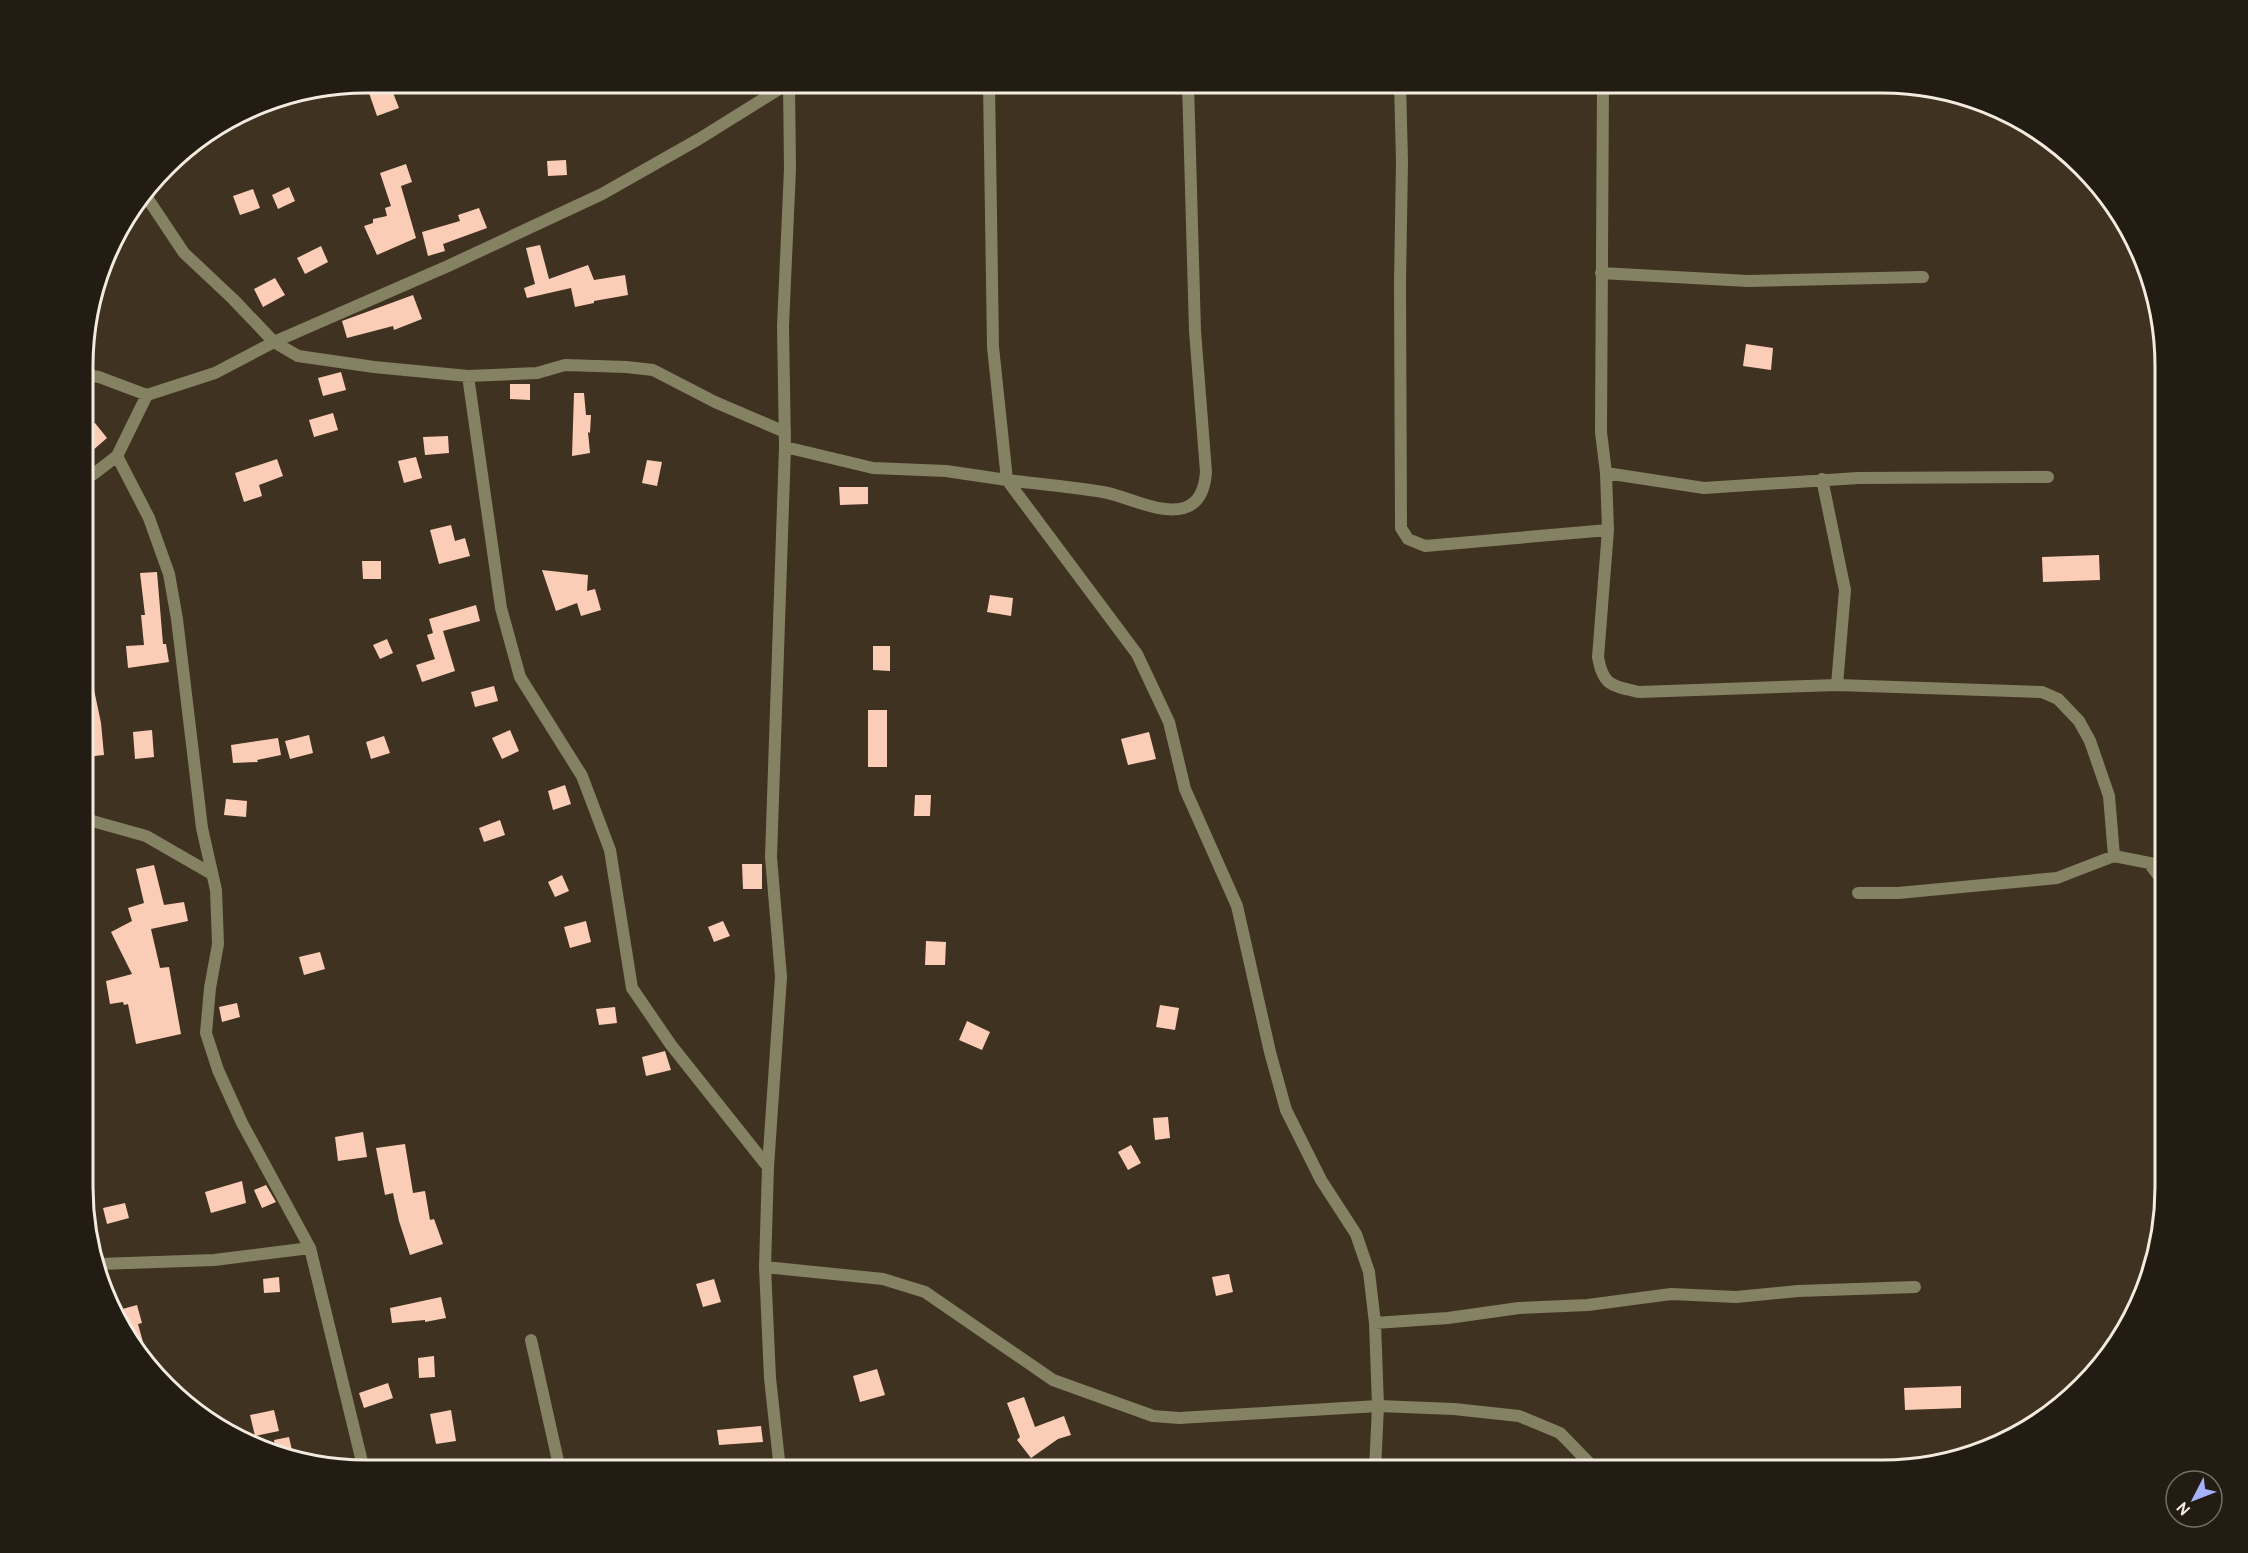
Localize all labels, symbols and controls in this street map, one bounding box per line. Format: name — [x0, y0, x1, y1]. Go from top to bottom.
north arrow — [2164, 1469, 2224, 1529]
text: N — [2173, 1497, 2196, 1519]

